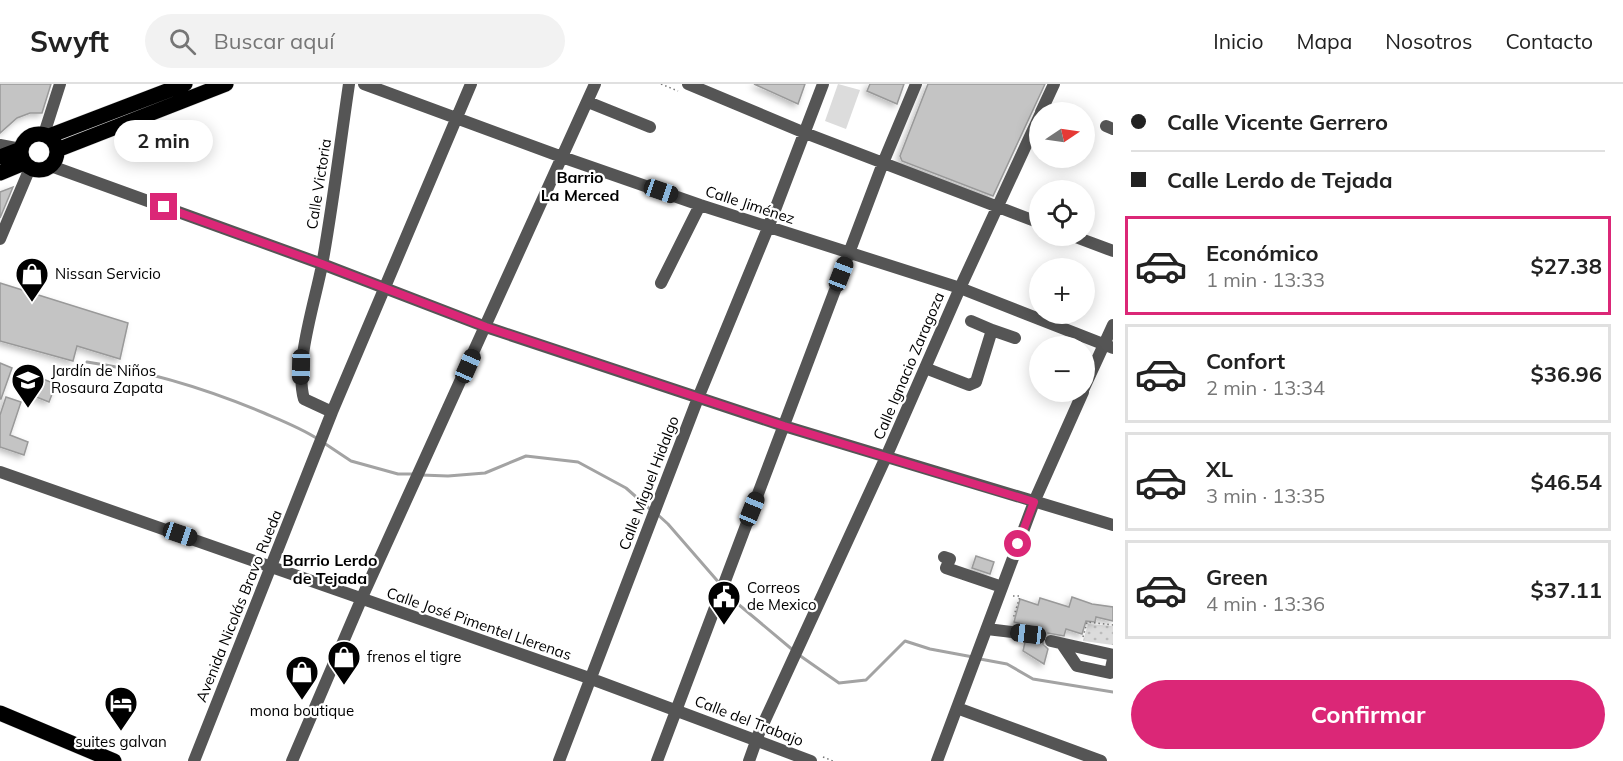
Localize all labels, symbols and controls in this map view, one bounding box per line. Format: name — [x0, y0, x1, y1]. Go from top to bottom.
search box — [145, 14, 565, 68]
text: Swyft — [30, 24, 109, 59]
icon: search — [166, 25, 199, 58]
text: Buscar aquí — [214, 27, 334, 55]
text: Inicio — [1213, 28, 1263, 54]
text: Mapa — [1296, 28, 1352, 54]
text: Nosotros — [1385, 28, 1472, 54]
text: Contacto — [1505, 28, 1593, 54]
north arrow — [1029, 102, 1095, 168]
map controls — [1029, 102, 1095, 402]
text: Calle Vicente Gerrero — [1167, 108, 1388, 136]
callout: 2 min — [114, 120, 213, 162]
text: 2 min — [137, 128, 190, 153]
street label: Calle Victoria — [302, 137, 335, 231]
text: Calle Lerdo de Tejada — [1167, 166, 1393, 194]
district label: Barrio La Merced — [541, 167, 619, 205]
car — [641, 177, 681, 205]
button: locate — [1029, 180, 1095, 246]
street label: Calle Jiménez — [703, 181, 797, 228]
route end — [150, 193, 177, 220]
icon: car — [1134, 239, 1188, 293]
text: Económico — [1206, 239, 1319, 267]
text: $27.38 — [1531, 252, 1602, 280]
car — [826, 254, 856, 294]
shop icon: Nissan Servicio — [14, 256, 50, 303]
button: + — [1029, 258, 1095, 324]
place label: Nissan Servicio — [55, 264, 161, 283]
text: 1 min · 13:33 — [1206, 267, 1325, 292]
street label: Calle Ignacio Zaragoza — [869, 289, 948, 443]
button: − — [1029, 336, 1095, 402]
car — [452, 346, 484, 386]
icon: car — [1134, 347, 1188, 401]
text: Confort — [1206, 347, 1285, 375]
car — [292, 349, 310, 385]
text: $36.96 — [1531, 360, 1602, 388]
place label: Jardín de Niños Rosaura Zapata — [51, 361, 163, 397]
school or university icon: Jardín de Niños Rosaura Zapata — [10, 362, 46, 409]
text: 2 min · 13:34 — [1206, 375, 1325, 400]
street label: Calle Miguel Hidalgo — [614, 413, 683, 553]
icon: car — [1134, 455, 1188, 509]
text: XL — [1206, 455, 1233, 483]
text: $46.54 — [1531, 468, 1602, 496]
text: 3 min · 13:35 — [1206, 483, 1325, 508]
car — [737, 489, 767, 529]
street label: Avenida Nicolás Bravo Rueda — [191, 507, 286, 705]
car — [160, 520, 200, 548]
route start — [1004, 530, 1031, 557]
district label: Barrio Lerdo de Tejada — [283, 550, 377, 588]
icon: car — [1134, 563, 1188, 617]
text: Green — [1206, 563, 1268, 591]
text: $37.11 — [1531, 576, 1602, 604]
place label: Correos de Mexico — [747, 578, 816, 614]
public building icon: Correos de Mexico — [706, 579, 742, 626]
street label: Calle José Pimentel Llerenas — [384, 583, 574, 664]
text: 4 min · 13:36 — [1206, 591, 1325, 616]
car — [1009, 623, 1047, 645]
shop icon: frenos el tigre — [326, 639, 362, 686]
place label: frenos el tigre — [367, 647, 461, 666]
shop icon: mona boutique — [284, 654, 320, 701]
button: Confirmar — [1131, 680, 1605, 749]
hotel icon: suites galvan — [103, 685, 139, 732]
street label: Calle del Trabajo — [692, 691, 806, 750]
place label: mona boutique — [250, 701, 354, 720]
place label: suites galvan — [75, 732, 167, 751]

